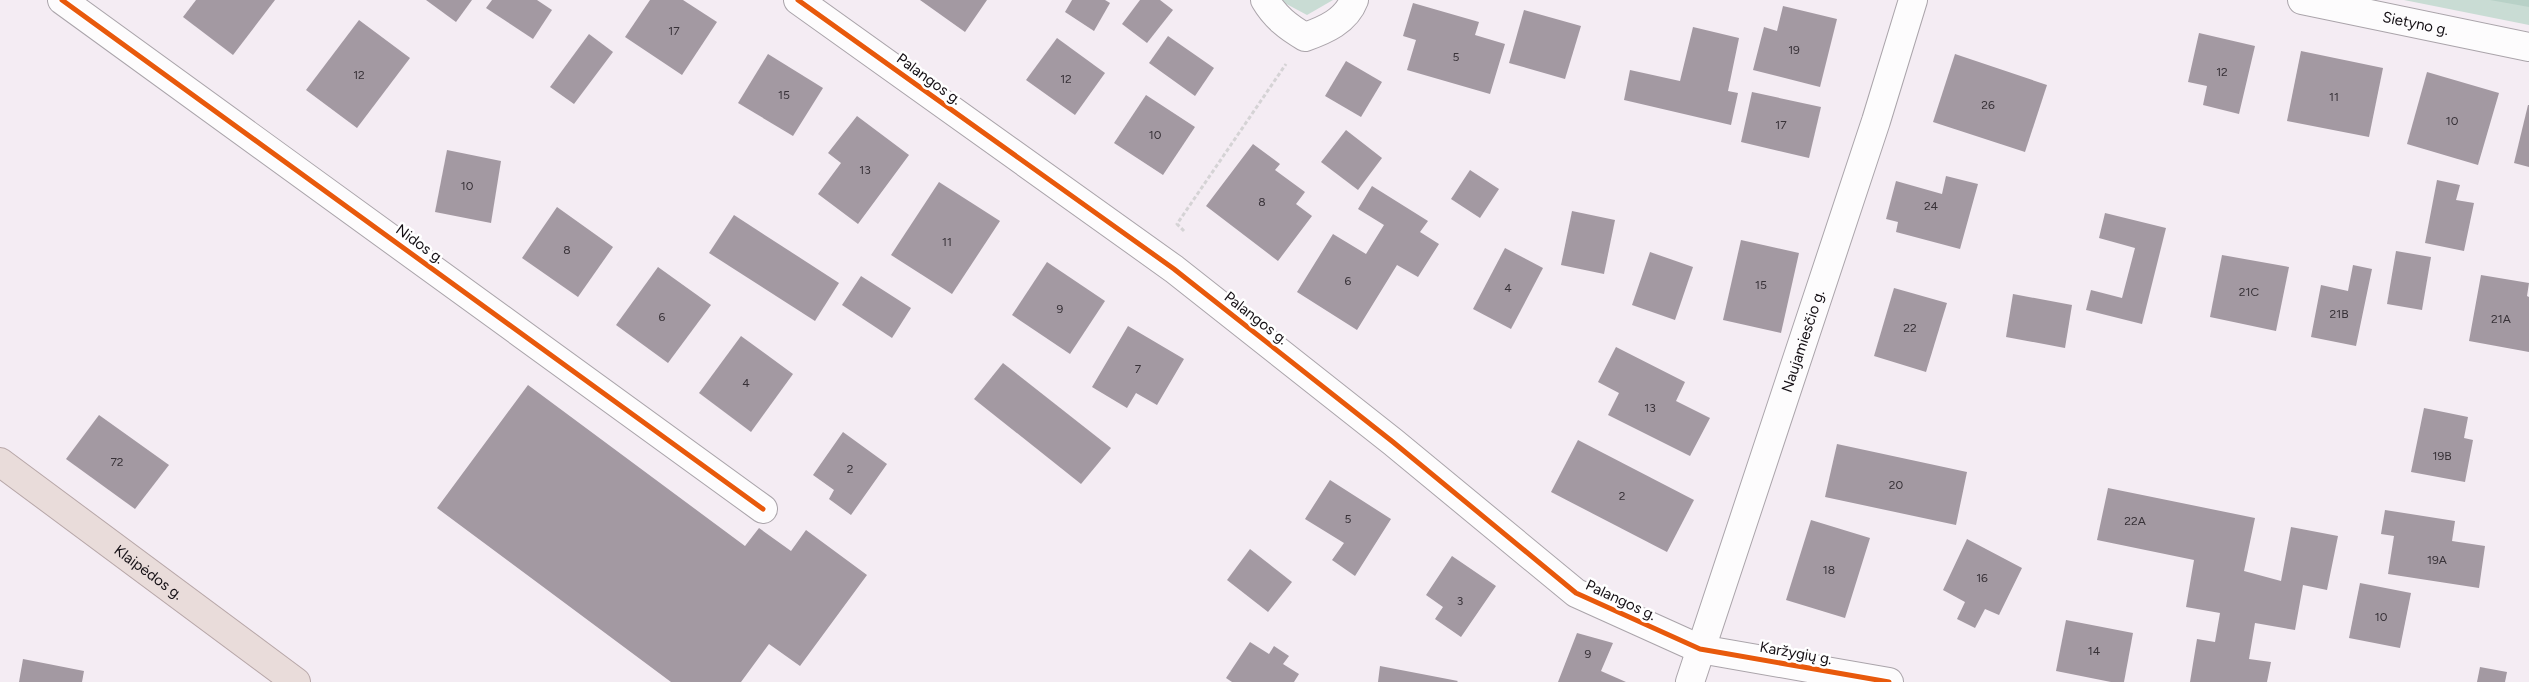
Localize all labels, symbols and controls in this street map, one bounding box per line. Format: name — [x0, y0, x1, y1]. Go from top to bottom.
street label: Sietyno g. — [2381, 8, 2450, 39]
house number: 17 — [668, 24, 680, 38]
house number: 19 — [1788, 43, 1800, 57]
street label: Palangos g. — [893, 49, 965, 109]
house number: 5 — [1453, 50, 1460, 64]
house number: 12 — [2216, 65, 2228, 79]
house number: 12 — [353, 68, 365, 82]
house number: 12 — [1060, 72, 1072, 86]
house number: 15 — [778, 88, 790, 102]
house number: 11 — [2329, 90, 2339, 104]
house number: 26 — [1981, 98, 1995, 112]
house number: 10 — [2446, 114, 2459, 128]
house number: 17 — [1775, 118, 1787, 132]
house number: 10 — [1149, 128, 1162, 142]
house number: 13 — [859, 163, 871, 177]
house number: 10 — [461, 179, 474, 193]
house number: 8 — [1258, 195, 1266, 209]
house number: 24 — [1924, 199, 1939, 213]
street label: Nidos g. — [392, 220, 448, 268]
house number: 11 — [942, 235, 952, 249]
house number: 8 — [563, 243, 571, 257]
house number: 6 — [1345, 274, 1352, 288]
house number: 15 — [1755, 278, 1767, 292]
house number: 4 — [1504, 281, 1512, 295]
house number: 21C — [2239, 285, 2260, 299]
street label: Palangos g. — [1221, 288, 1291, 348]
street label: Naujamiesčio g. — [1778, 288, 1828, 395]
house number: 9 — [1057, 302, 1064, 316]
house number: 21B — [2330, 307, 2349, 321]
house number: 6 — [659, 310, 666, 324]
house number: 21A — [2491, 312, 2511, 326]
house number: 22 — [1903, 321, 1917, 335]
house number: 7 — [1135, 362, 1142, 376]
house number: 4 — [742, 376, 750, 390]
house number: 13 — [1644, 401, 1656, 415]
house number: 19B — [2432, 449, 2452, 463]
house number: 72 — [110, 455, 124, 469]
house number: 2 — [847, 462, 853, 476]
house number: 20 — [1889, 478, 1904, 492]
house number: 2 — [1619, 489, 1625, 503]
house number: 5 — [1345, 512, 1352, 526]
house number: 22A — [2124, 514, 2146, 528]
street label: Klaipėdos g. — [111, 541, 186, 604]
house number: 19A — [2427, 553, 2447, 567]
house number: 18 — [1823, 563, 1835, 577]
house number: 16 — [1976, 571, 1988, 585]
street label: Palangos g. — [1583, 576, 1659, 624]
house number: 3 — [1457, 594, 1463, 608]
house number: 10 — [2375, 610, 2388, 624]
street label: Karžygių g. — [1758, 638, 1834, 668]
house number: 14 — [2088, 644, 2101, 658]
house number: 9 — [1585, 647, 1592, 661]

